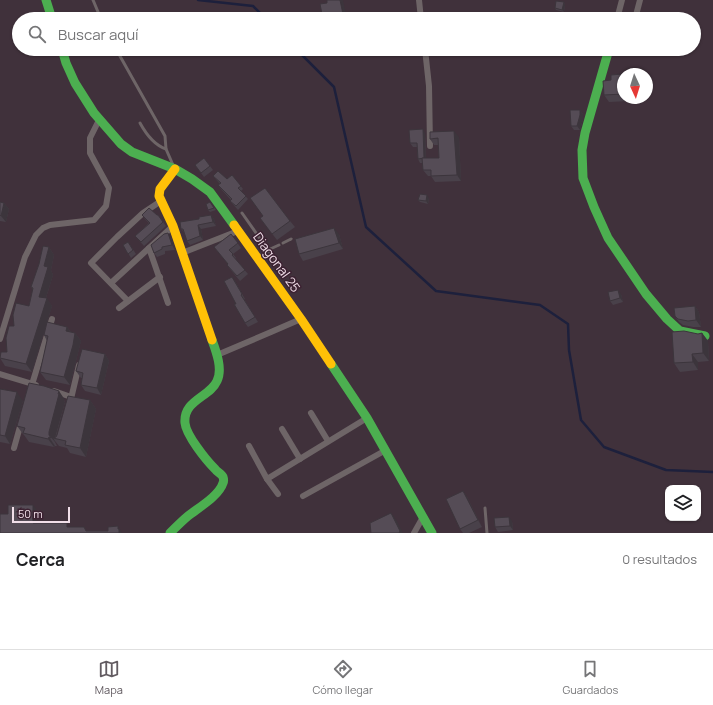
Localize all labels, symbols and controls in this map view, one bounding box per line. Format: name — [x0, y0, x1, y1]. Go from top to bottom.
search box — [12, 12, 701, 56]
icon: search — [26, 23, 48, 45]
text: Buscar aquí — [58, 24, 139, 45]
north arrow — [617, 68, 653, 104]
street label: Diagonal 25 — [249, 228, 305, 296]
map controls — [665, 485, 701, 521]
button: layers — [665, 485, 701, 521]
scale bar — [12, 505, 70, 524]
text: 50 m — [18, 506, 43, 521]
text: Cerca — [16, 548, 65, 571]
text: 0 resultados — [622, 550, 697, 568]
tab: Mapa — [95, 658, 123, 697]
tab: Cómo llegar — [312, 658, 373, 697]
tab: Guardados — [563, 658, 618, 697]

